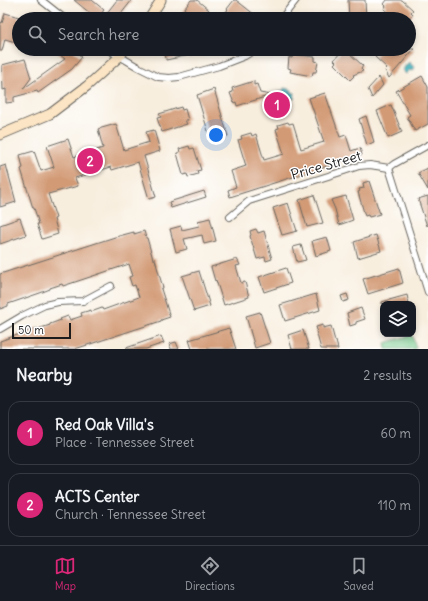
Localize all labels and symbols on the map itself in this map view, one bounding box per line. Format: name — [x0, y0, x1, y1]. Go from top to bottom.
pin: 1 — [264, 90, 290, 120]
your location — [206, 125, 226, 145]
pin: 2 — [77, 146, 103, 176]
street label: Price Street — [289, 146, 364, 184]
scale bar — [12, 321, 71, 340]

